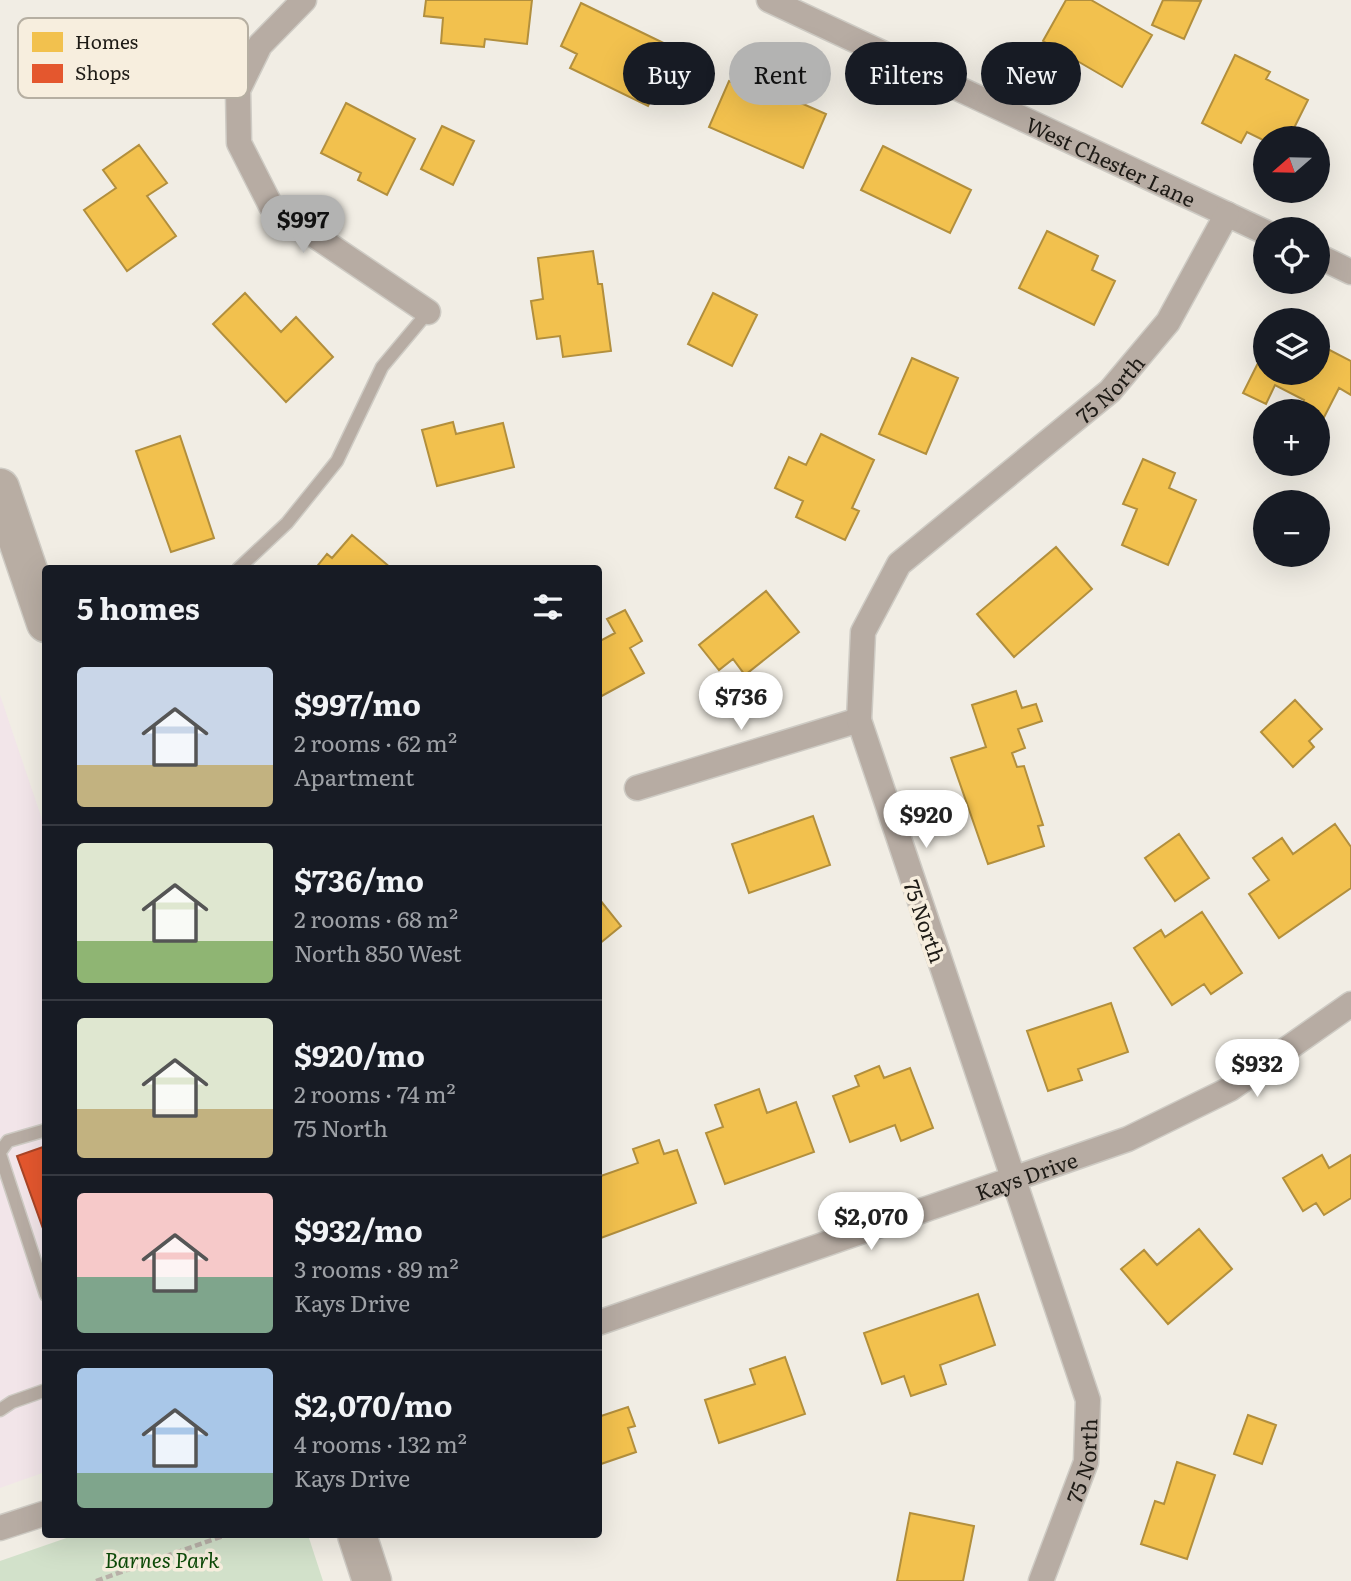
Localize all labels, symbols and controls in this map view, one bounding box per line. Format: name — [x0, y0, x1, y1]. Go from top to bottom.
legend — [18, 18, 248, 98]
text: Homes — [75, 27, 139, 55]
chip: Buy — [623, 42, 715, 105]
chip: Rent — [729, 42, 831, 105]
chip: Filters — [845, 42, 967, 105]
chip: New — [981, 42, 1081, 105]
text: Shops — [75, 58, 130, 86]
street label: West Chester Lane — [1021, 107, 1201, 213]
north arrow — [1253, 126, 1330, 203]
map controls — [1253, 126, 1330, 567]
pin: $997 — [262, 196, 344, 255]
text: $997 — [277, 201, 329, 235]
button: locate — [1253, 217, 1330, 294]
button: layers — [1253, 308, 1330, 385]
street label: 75 North — [1068, 347, 1150, 429]
button: + — [1253, 399, 1330, 476]
button: − — [1253, 490, 1330, 567]
text: 5 homes — [77, 585, 200, 629]
icon: filters — [529, 588, 567, 626]
pin: $736 — [700, 672, 782, 732]
text: $736 — [715, 678, 767, 712]
text: $997/mo — [294, 681, 421, 725]
icon: home — [133, 695, 217, 779]
text: 2 rooms · 62 m² — [294, 725, 457, 759]
text: Apartment — [294, 759, 414, 793]
pin: $920 — [885, 790, 967, 850]
text: $920 — [899, 796, 953, 830]
text: $736/mo — [294, 857, 424, 901]
icon: home — [133, 871, 217, 955]
street label: 75 North — [897, 875, 955, 967]
text: 2 rooms · 68 m² — [294, 901, 458, 935]
text: North 850 West — [294, 935, 462, 969]
text: $920/mo — [294, 1032, 425, 1076]
pin: $932 — [1216, 1040, 1298, 1099]
text: $932 — [1231, 1045, 1283, 1079]
icon: home — [133, 1046, 217, 1130]
text: 2 rooms · 74 m² — [294, 1076, 456, 1110]
text: 75 North — [294, 1110, 388, 1144]
street label: Kays Drive — [971, 1142, 1081, 1206]
pin: $2,070 — [814, 1192, 928, 1252]
text: $2,070 — [834, 1198, 908, 1232]
text: $932/mo — [294, 1207, 423, 1251]
icon: home — [133, 1221, 217, 1305]
text: 3 rooms · 89 m² — [294, 1251, 459, 1285]
text: Kays Drive — [294, 1285, 410, 1319]
text: $2,070/mo — [294, 1382, 452, 1426]
icon: home — [133, 1396, 217, 1480]
street label: 75 North — [1057, 1418, 1103, 1507]
text: 4 rooms · 132 m² — [294, 1426, 467, 1460]
text: Kays Drive — [294, 1460, 410, 1494]
park label: Barnes Park — [105, 1543, 220, 1574]

